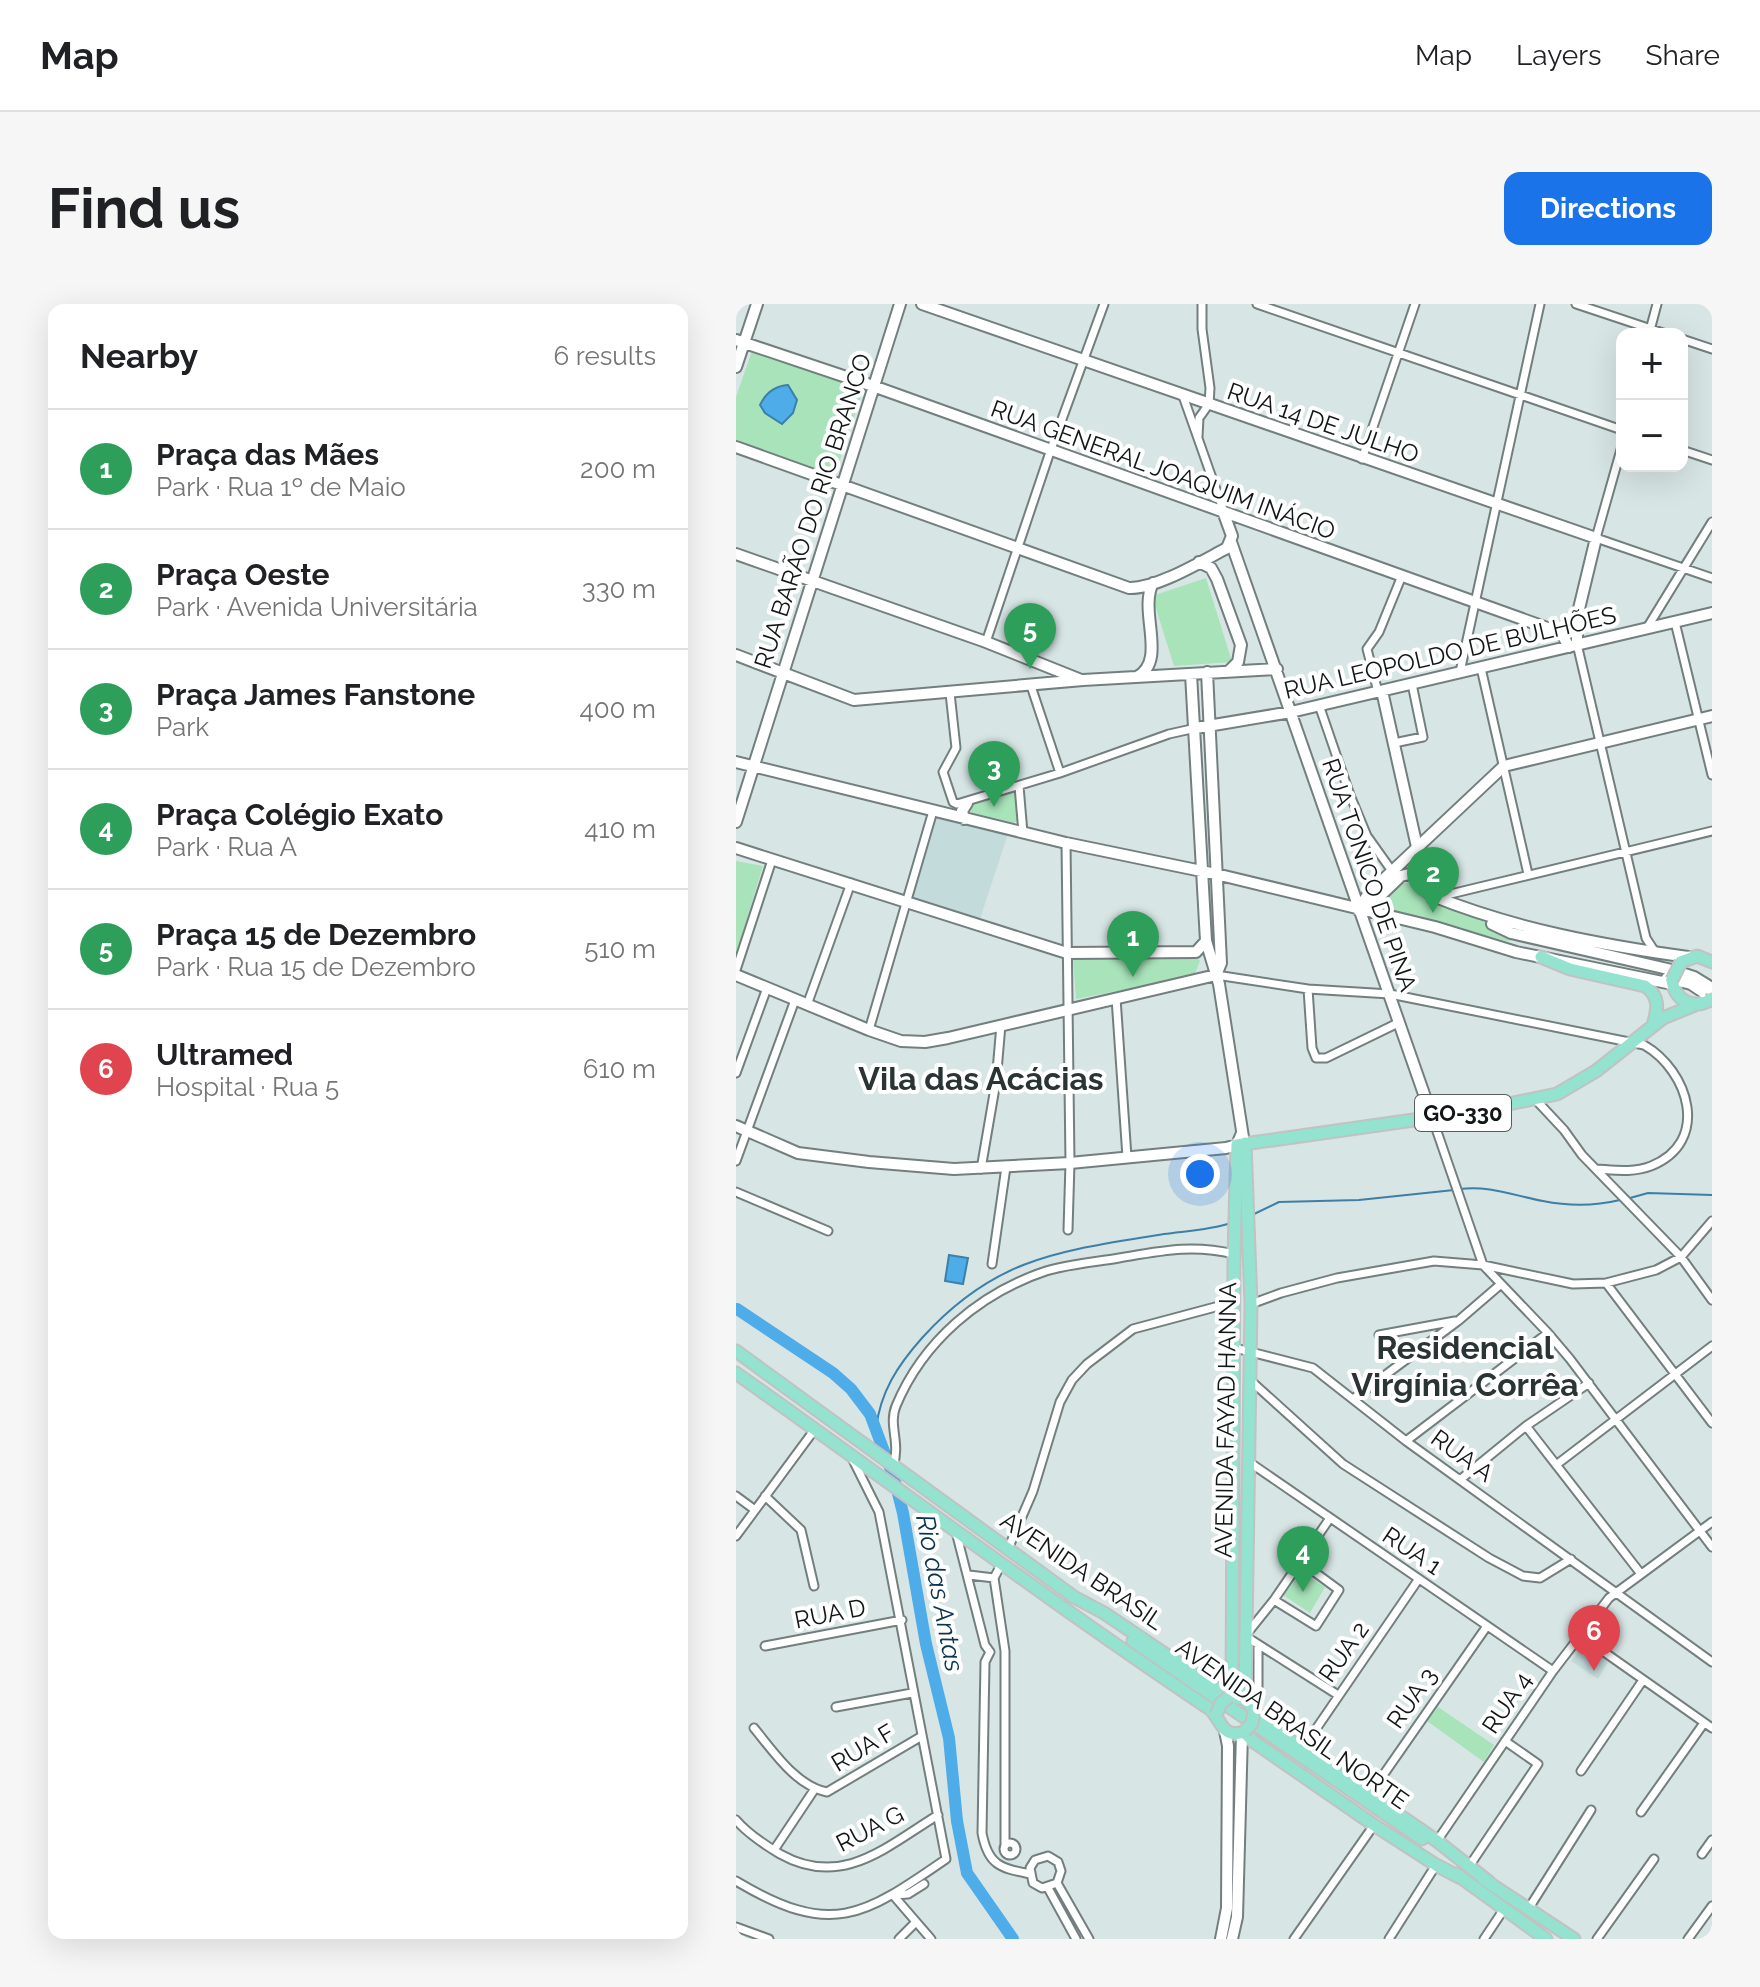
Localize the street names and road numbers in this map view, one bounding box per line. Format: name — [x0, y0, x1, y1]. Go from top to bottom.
street label: RUA BARÃO DO RIO BRANCO — [748, 350, 877, 672]
street label: RUA 14 DE JULHO — [1223, 376, 1423, 469]
street label: RUA GENERAL JOAQUIM INÁCIO — [987, 394, 1339, 545]
street label: RUA LEOPOLDO DE BULHÕES — [1281, 600, 1619, 705]
street label: RUA TONICO DE PINA — [1316, 755, 1423, 995]
road number: GO-330 — [1415, 1095, 1511, 1131]
street label: AVENIDA FAYAD HANNA — [1209, 1282, 1242, 1558]
street label: RUA A — [1425, 1423, 1499, 1488]
street label: AVENIDA BRASIL — [995, 1505, 1169, 1636]
street label: RUA 1 — [1377, 1520, 1447, 1581]
street label: RUA D — [792, 1592, 868, 1635]
street label: RUA 2 — [1312, 1616, 1375, 1688]
street label: AVENIDA BRASIL NORTE — [1170, 1632, 1414, 1815]
street label: RUA 3 — [1380, 1662, 1443, 1734]
street label: RUA 4 — [1476, 1667, 1538, 1739]
street label: RUA F — [826, 1717, 900, 1778]
street label: RUA G — [831, 1799, 908, 1858]

